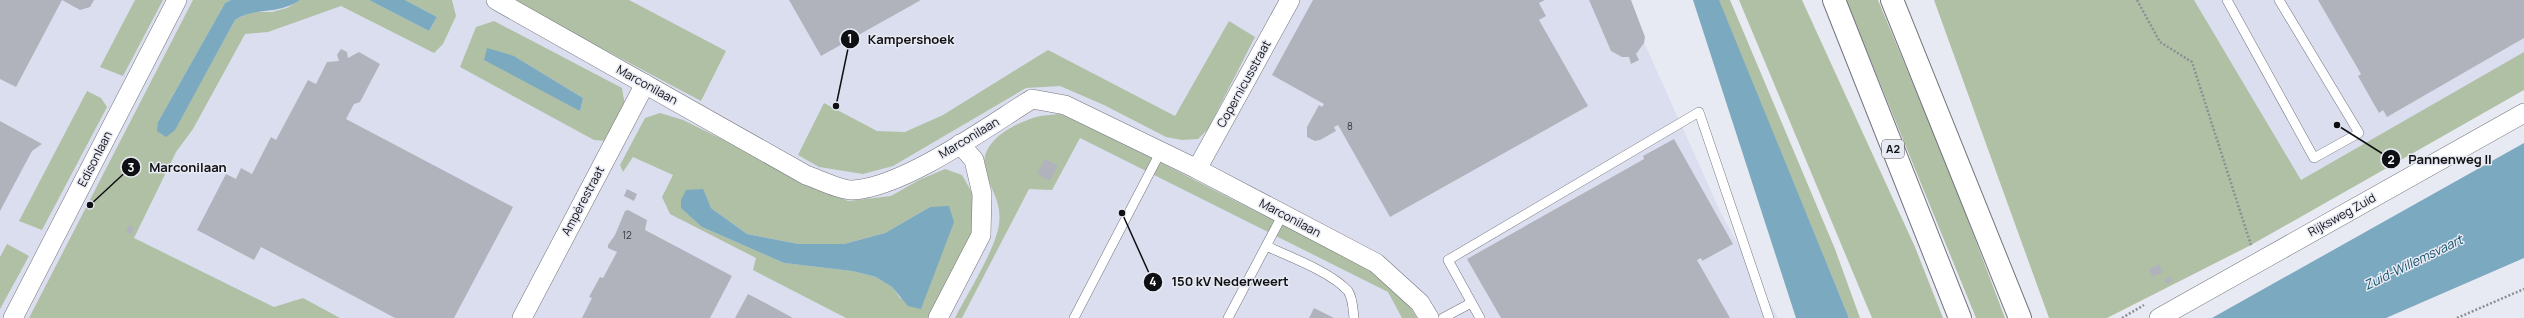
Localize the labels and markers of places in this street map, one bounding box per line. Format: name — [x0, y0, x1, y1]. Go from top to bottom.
callout: Kampershoek — [840, 27, 962, 52]
callout: Pannenweg II — [2381, 147, 2500, 172]
callout: Marconilaan — [121, 155, 235, 180]
callout: 150 kV Nederweert — [1143, 269, 1296, 294]

